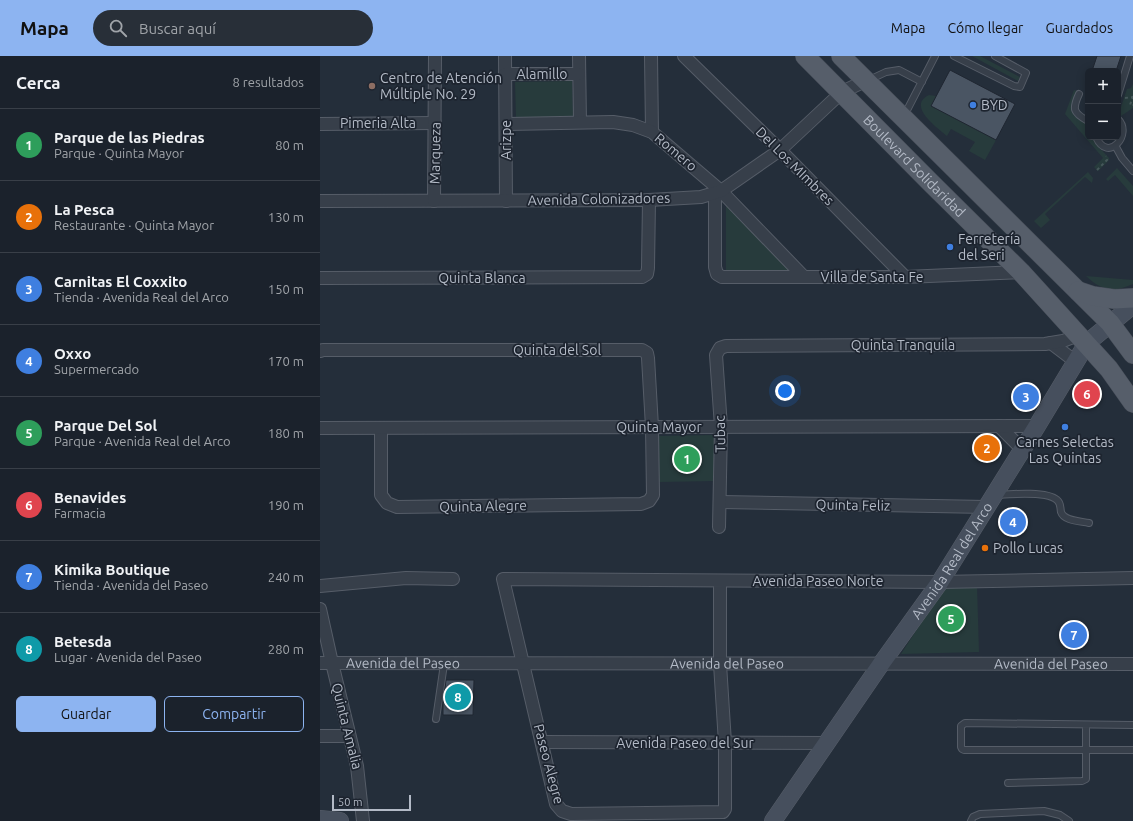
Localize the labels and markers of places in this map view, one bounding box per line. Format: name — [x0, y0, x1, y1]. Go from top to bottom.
place label: Centro de Atención Múltiple No. 29 — [380, 70, 502, 102]
marker: Centro de Atención Múltiple No. 29 — [367, 81, 377, 91]
place label: BYD — [981, 97, 1008, 113]
marker: BYD — [968, 100, 978, 110]
place label: Ferretería del Seri — [958, 231, 1021, 263]
marker: Ferretería del Seri — [945, 242, 955, 252]
pin: 6 — [1074, 379, 1100, 409]
pin: 3 — [1013, 382, 1039, 412]
marker: Carnes Selectas Las Quintas — [1060, 422, 1070, 432]
pin: 2 — [974, 433, 1000, 463]
place label: Carnes Selectas Las Quintas — [1016, 434, 1114, 466]
pin: 1 — [674, 444, 700, 474]
pin: 4 — [1000, 507, 1026, 537]
place label: Pollo Lucas — [993, 540, 1063, 556]
marker: Pollo Lucas — [980, 543, 990, 553]
pin: 5 — [938, 604, 964, 634]
pin: 7 — [1061, 620, 1087, 650]
pin: 8 — [445, 682, 471, 712]

